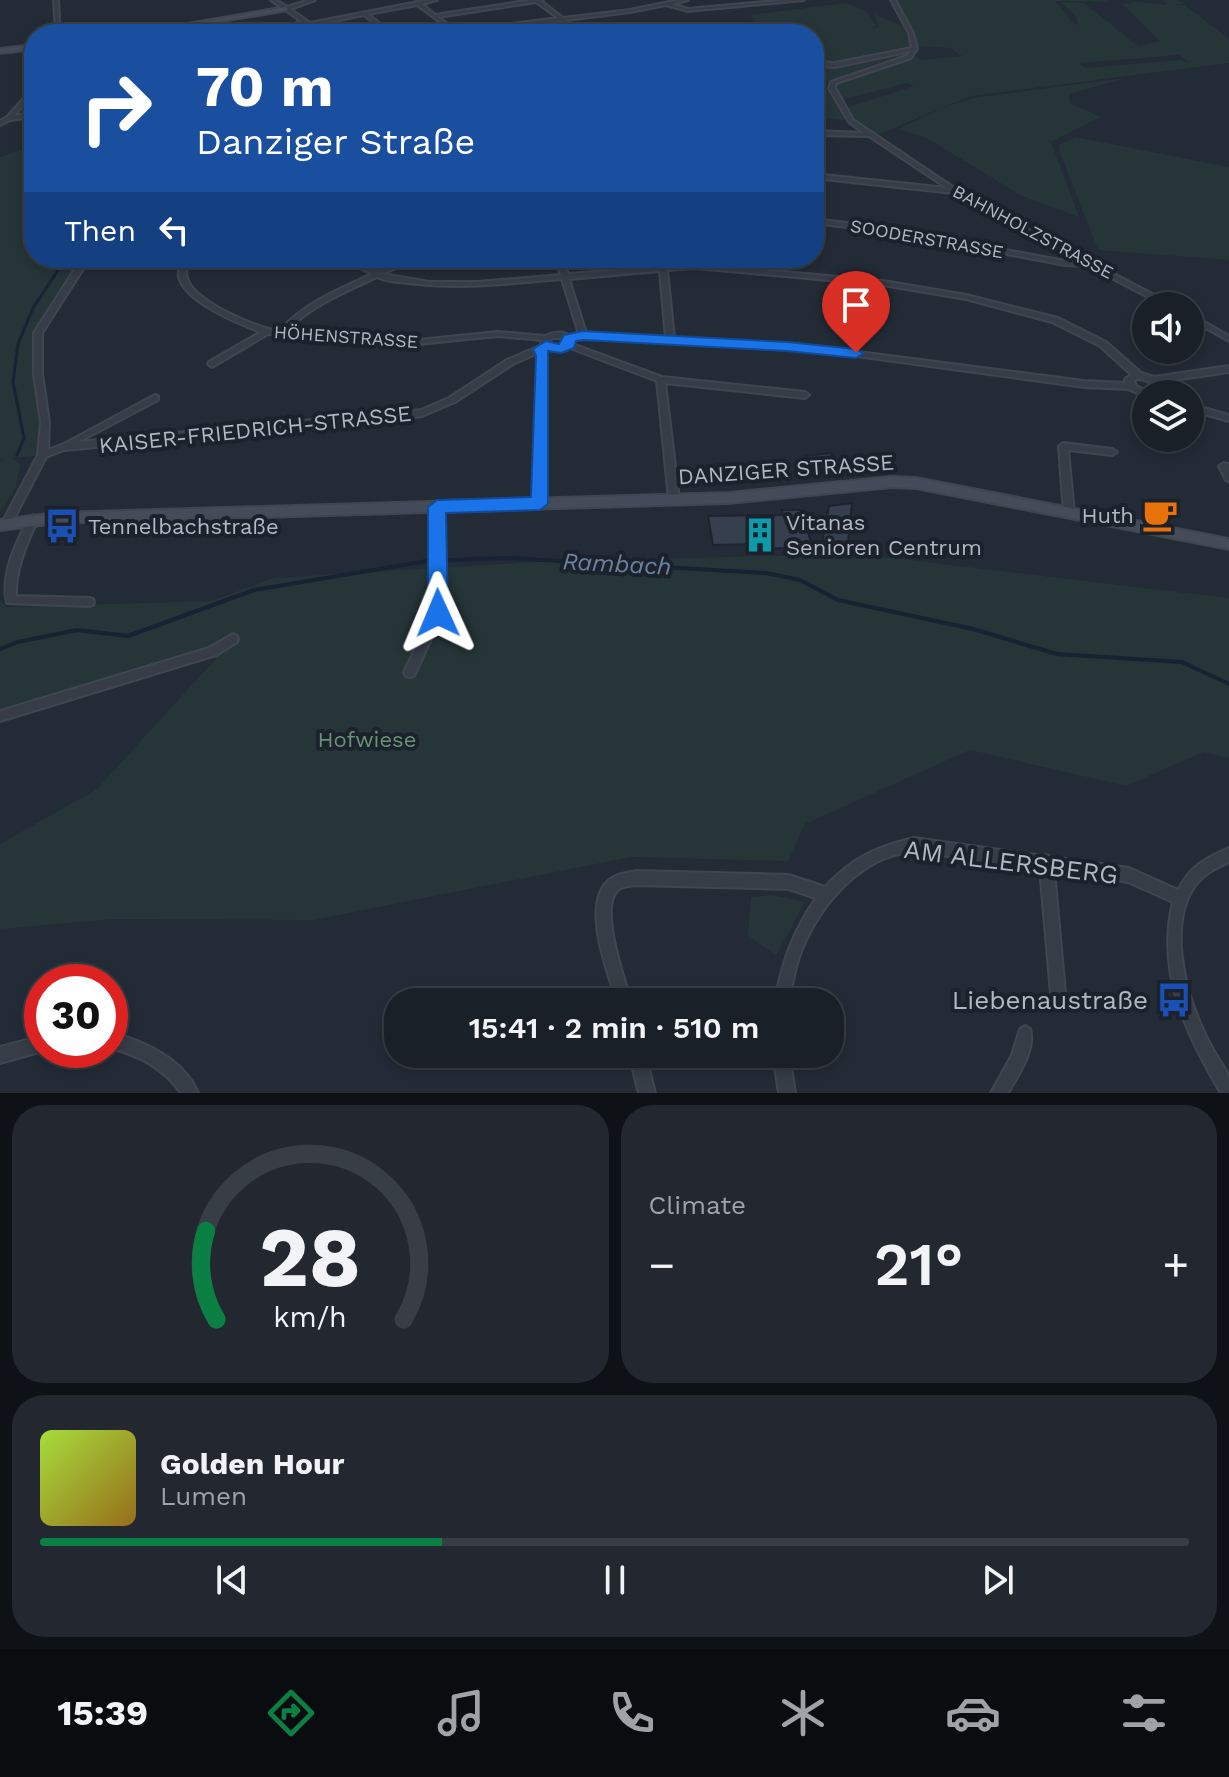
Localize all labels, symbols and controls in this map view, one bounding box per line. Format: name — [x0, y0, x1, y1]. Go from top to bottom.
text: 70 m — [196, 54, 333, 120]
icon: right — [64, 56, 168, 160]
text: Danziger Straße — [196, 121, 475, 163]
street label: BAHNHOLZSTRASSE — [949, 180, 1117, 283]
icon: left — [152, 208, 196, 252]
text: Then — [64, 213, 136, 248]
street label: SOODERSTRASSE — [849, 215, 1005, 262]
pin — [822, 271, 890, 353]
icon: arrive — [834, 283, 878, 327]
map controls — [1132, 292, 1204, 452]
button: sound — [1132, 292, 1204, 364]
street label: HÖHENSTRASSE — [273, 321, 419, 352]
button: layers — [1132, 380, 1204, 452]
street label: KAISER-FRIEDRICH-STRASSE — [98, 401, 413, 458]
street label: DANZIGER STRASSE — [677, 449, 895, 490]
cafe icon: Huth — [1141, 496, 1179, 534]
place label: Huth — [1082, 503, 1134, 528]
bus stop icon: Tennelbachstraße — [43, 507, 81, 545]
place label: Vitanas Senioren Centrum — [786, 510, 982, 560]
place label: Tennelbachstraße — [88, 514, 279, 539]
building icon: Vitanas Senioren Centrum — [741, 516, 779, 554]
water label: Rambach — [562, 547, 672, 581]
position arrow — [396, 571, 480, 655]
park label: Hofwiese — [318, 727, 416, 752]
street label: AM ALLERSBERG — [902, 834, 1120, 890]
speed limit sign: 30 — [24, 964, 128, 1068]
bus stop icon: Liebenaustraße — [1155, 981, 1193, 1019]
place label: Liebenaustraße — [952, 985, 1148, 1015]
text: 15:41 · 2 min · 510 m — [469, 1010, 759, 1045]
text: Climate — [649, 1190, 746, 1220]
text: 28 — [259, 1209, 361, 1306]
text: 21° — [874, 1229, 963, 1300]
text: − — [649, 1239, 675, 1291]
text: + — [1162, 1239, 1189, 1291]
text: km/h — [273, 1300, 347, 1334]
text: Golden Hour — [160, 1446, 344, 1481]
text: Lumen — [160, 1481, 247, 1511]
icon: previous — [210, 1558, 254, 1602]
icon: pause — [593, 1558, 637, 1602]
icon: next — [976, 1558, 1020, 1602]
icon: directions — [263, 1685, 319, 1741]
icon: music — [433, 1685, 489, 1741]
icon: phone — [604, 1685, 660, 1741]
icon: climate — [775, 1685, 831, 1741]
icon: car — [945, 1685, 1001, 1741]
icon: filters — [1116, 1685, 1172, 1741]
text: 15:39 — [57, 1692, 148, 1734]

